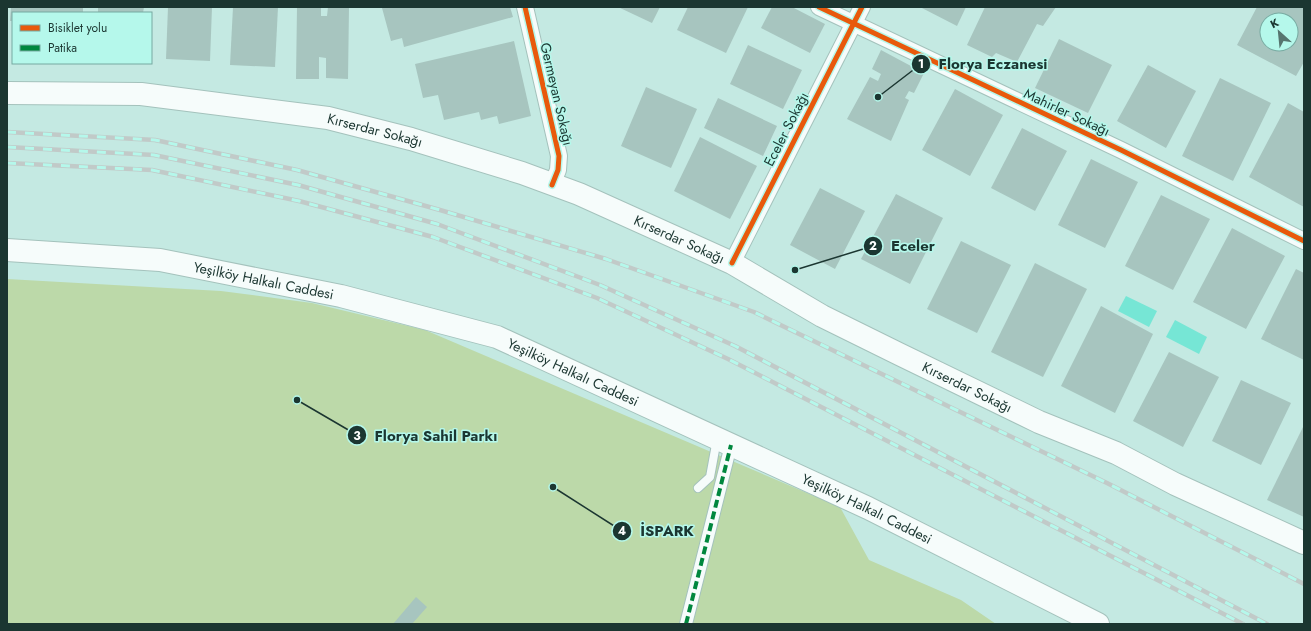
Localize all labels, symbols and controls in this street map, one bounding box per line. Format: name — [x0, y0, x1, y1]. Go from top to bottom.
legend — [12, 12, 152, 64]
north arrow — [1259, 12, 1299, 52]
text: K — [1267, 14, 1282, 32]
text: Bisiklet yolu — [48, 19, 107, 37]
text: Patika — [48, 39, 77, 57]
street label: Germeyan Sokağı — [535, 41, 579, 147]
callout: Florya Eczanesi — [911, 50, 1055, 77]
text: Florya Eczanesi — [939, 53, 1047, 75]
text: 1 — [918, 55, 924, 73]
street label: Mahirler Sokağı — [1021, 83, 1113, 141]
street label: Eceler Sokağı — [759, 88, 813, 170]
street label: Kırserdar Sokağı — [325, 108, 425, 152]
street label: Kırserdar Sokağı — [631, 210, 728, 268]
callout: Eceler — [863, 232, 943, 259]
text: Eceler — [891, 235, 936, 257]
text: 2 — [869, 237, 877, 255]
street label: Yeşilköy Halkalı Caddesi — [192, 257, 336, 304]
street label: Yeşilköy Halkalı Caddesi — [504, 333, 642, 411]
street label: Kırserdar Sokağı — [919, 357, 1016, 417]
callout: Florya Sahil Parkı — [347, 422, 505, 449]
text: Florya Sahil Parkı — [375, 425, 497, 447]
text: 3 — [353, 427, 361, 445]
street label: Yeşilköy Halkalı Caddesi — [798, 469, 936, 549]
callout: İSPARK — [612, 517, 702, 544]
text: İSPARK — [640, 520, 694, 542]
text: 4 — [618, 522, 626, 540]

